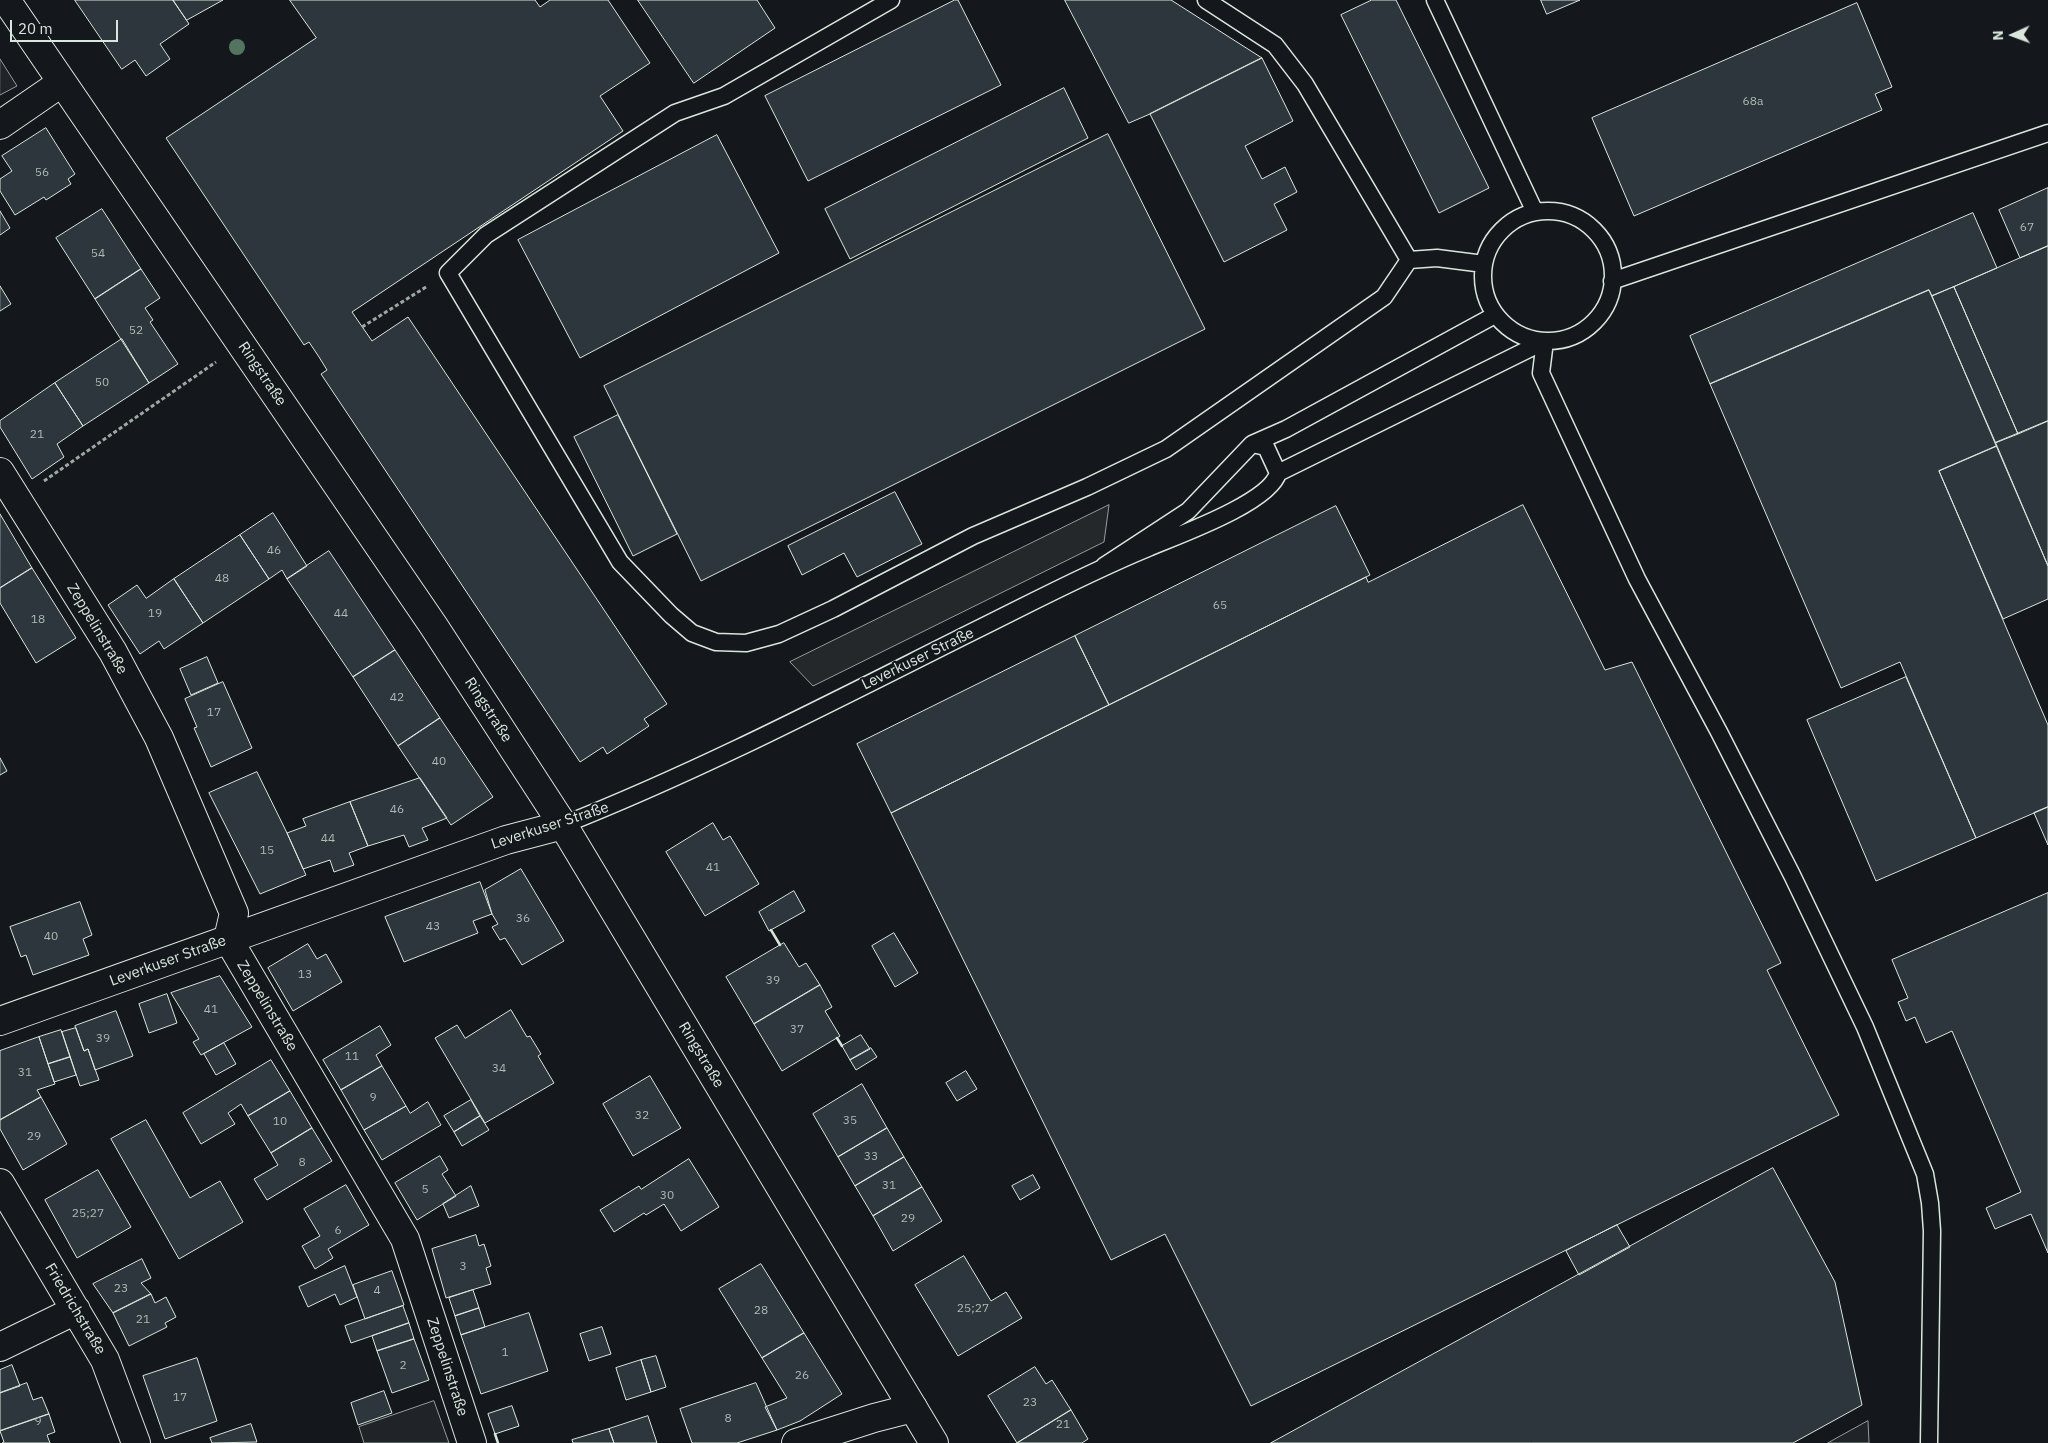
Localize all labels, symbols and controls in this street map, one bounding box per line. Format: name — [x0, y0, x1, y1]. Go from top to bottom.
scale bar — [12, 10, 120, 42]
north arrow — [1988, 10, 2038, 60]
text: 20 m — [18, 19, 53, 38]
text: N — [1989, 30, 2007, 41]
house number: 68a — [1743, 95, 1763, 109]
house number: 56 — [35, 166, 49, 180]
house number: 67 — [2020, 221, 2034, 235]
house number: 54 — [91, 247, 105, 261]
house number: 52 — [129, 324, 143, 338]
street label: Ringstraße — [234, 338, 290, 410]
house number: 50 — [95, 376, 109, 390]
house number: 21 — [30, 428, 44, 442]
house number: 46 — [267, 544, 281, 558]
house number: 48 — [215, 572, 229, 586]
street label: Zeppelinstraße — [63, 580, 131, 678]
house number: 65 — [1213, 599, 1227, 613]
house number: 19 — [148, 607, 162, 621]
house number: 44 — [334, 607, 348, 621]
house number: 18 — [31, 613, 45, 627]
street label: Leverkuser Straße — [859, 624, 977, 694]
street label: Ringstraße — [460, 674, 516, 746]
house number: 42 — [390, 691, 404, 705]
house number: 17 — [207, 706, 221, 720]
house number: 40 — [432, 755, 446, 769]
street label: Leverkuser Straße — [489, 798, 611, 854]
house number: 46 — [390, 803, 404, 817]
house number: 44 — [321, 832, 335, 846]
house number: 15 — [260, 844, 274, 858]
house number: 41 — [706, 861, 720, 875]
house number: 36 — [516, 912, 530, 926]
house number: 43 — [426, 920, 440, 934]
house number: 40 — [44, 930, 58, 944]
street label: Leverkuser Straße — [107, 932, 229, 990]
street label: Zeppelinstraße — [233, 957, 301, 1055]
house number: 13 — [298, 968, 312, 982]
house number: 39 — [766, 974, 780, 988]
house number: 41 — [204, 1003, 218, 1017]
street label: Ringstraße — [674, 1019, 728, 1091]
house number: 37 — [790, 1023, 804, 1037]
house number: 39 — [96, 1032, 110, 1046]
house number: 11 — [345, 1050, 359, 1064]
house number: 34 — [492, 1062, 506, 1076]
house number: 31 — [18, 1066, 32, 1080]
house number: 9 — [369, 1091, 377, 1105]
house number: 32 — [635, 1109, 649, 1123]
house number: 35 — [843, 1114, 857, 1128]
house number: 10 — [273, 1115, 287, 1129]
house number: 29 — [27, 1130, 41, 1144]
house number: 33 — [864, 1150, 878, 1164]
house number: 8 — [298, 1156, 306, 1170]
house number: 31 — [882, 1179, 896, 1193]
house number: 5 — [421, 1183, 429, 1197]
house number: 30 — [660, 1189, 674, 1203]
house number: 25;27 — [72, 1207, 104, 1221]
house number: 29 — [901, 1212, 915, 1226]
house number: 6 — [334, 1224, 342, 1238]
street label: Friedrichstraße — [41, 1260, 109, 1358]
house number: 3 — [459, 1260, 467, 1274]
house number: 23 — [114, 1282, 128, 1296]
house number: 4 — [373, 1284, 381, 1298]
house number: 25;27 — [957, 1302, 989, 1316]
house number: 28 — [754, 1304, 768, 1318]
house number: 21 — [136, 1313, 150, 1327]
street label: Zeppelinstraße — [423, 1315, 471, 1419]
house number: 1 — [501, 1346, 509, 1360]
house number: 2 — [399, 1359, 407, 1373]
house number: 26 — [795, 1369, 809, 1383]
house number: 17 — [173, 1391, 187, 1405]
house number: 23 — [1023, 1396, 1037, 1410]
house number: 8 — [724, 1412, 732, 1426]
house number: 9 — [34, 1415, 42, 1429]
house number: 21 — [1056, 1418, 1070, 1432]

